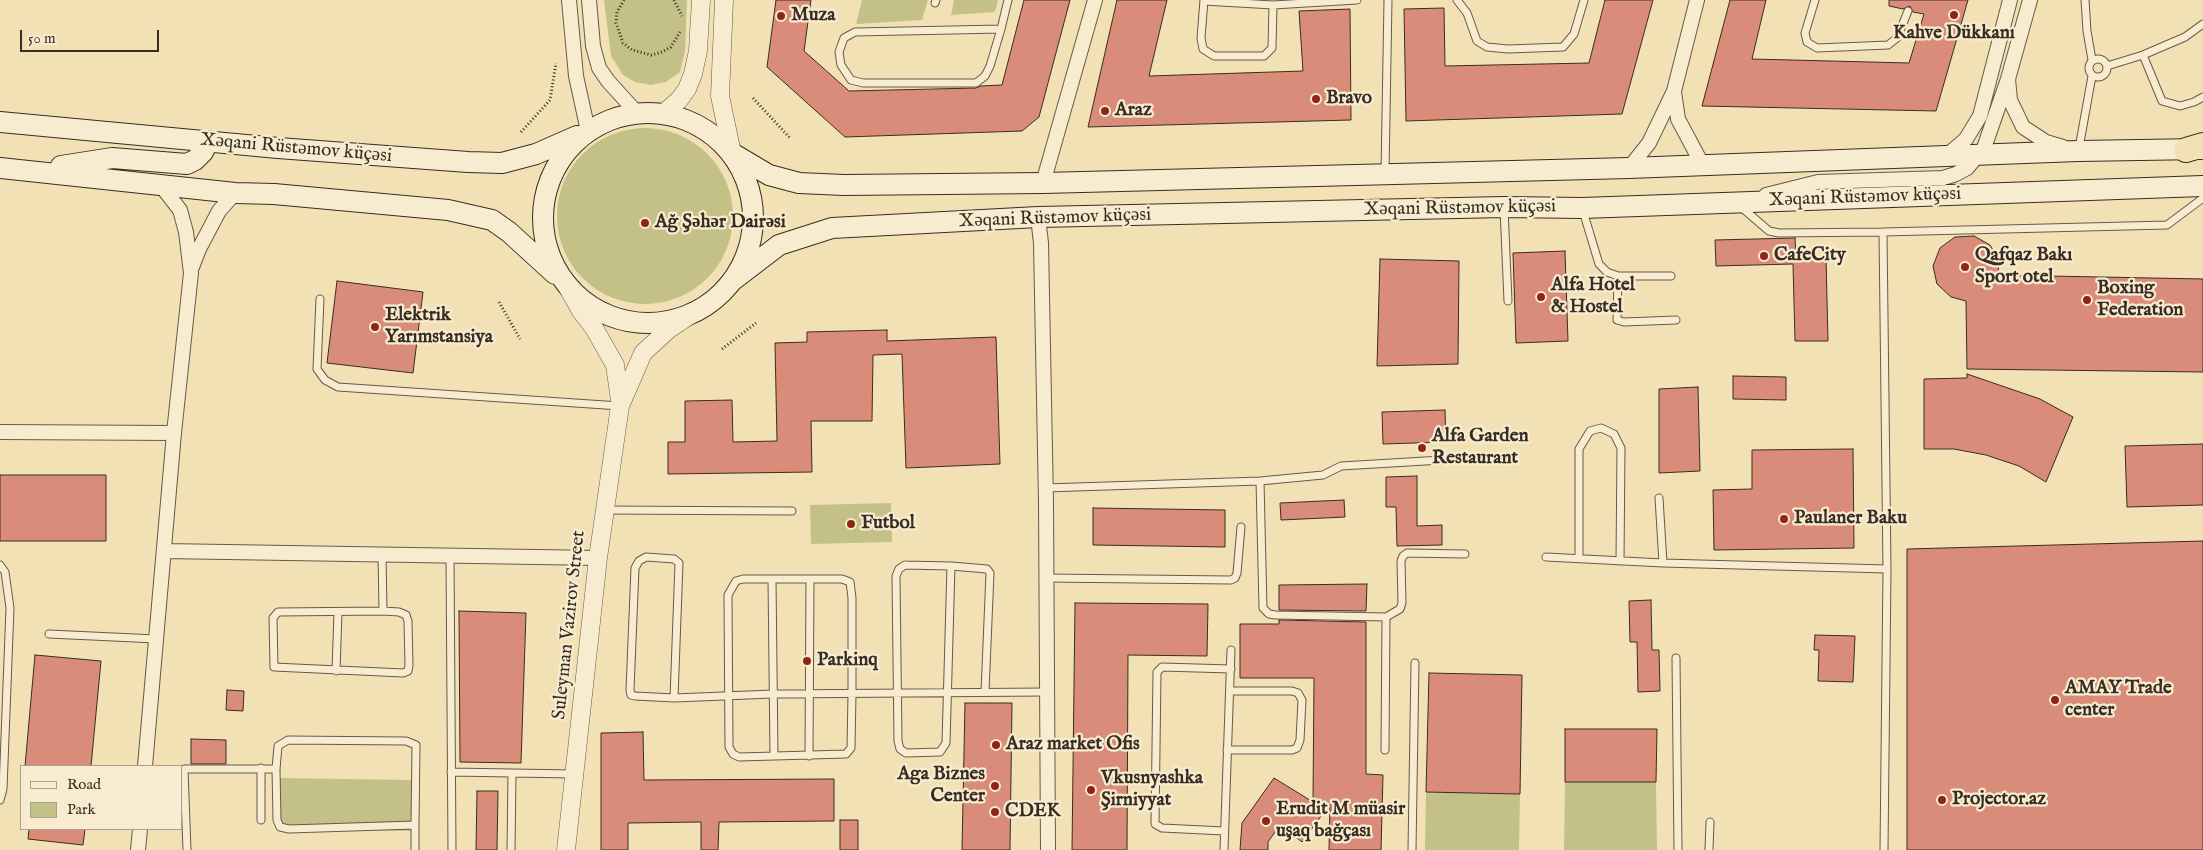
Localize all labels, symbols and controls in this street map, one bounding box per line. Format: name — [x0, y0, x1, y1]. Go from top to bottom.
place label: Muza — [791, 5, 836, 27]
marker: Kahve Dükkanı — [1948, 9, 1960, 21]
marker: Muza — [775, 10, 787, 22]
scale bar — [22, 20, 161, 52]
place label: Kahve Dükkanı — [1893, 23, 2015, 45]
text: 50 m — [28, 29, 56, 48]
place label: Bravo — [1326, 88, 1372, 110]
marker: Bravo — [1310, 93, 1322, 105]
place label: Araz — [1115, 100, 1152, 122]
marker: Araz — [1099, 105, 1111, 117]
street label: Xəqani Rüstəmov küçəsi — [199, 129, 393, 169]
street label: Xəqani Rüstəmov küçəsi — [1769, 183, 1961, 213]
street label: Xəqani Rüstəmov küçəsi — [1364, 196, 1556, 222]
street label: Xəqani Rüstəmov küçəsi — [959, 204, 1151, 234]
place label: Ağ Şəhər Dairəsi — [655, 212, 786, 234]
marker: Ağ Şəhər Dairəsi — [639, 217, 651, 229]
place label: CafeCity — [1774, 245, 1846, 267]
place label: Qafqaz Bakı Sport otel — [1975, 245, 2072, 289]
marker: CafeCity — [1758, 250, 1770, 262]
marker: Qafqaz Bakı Sport otel — [1959, 261, 1971, 273]
place label: Alfa Hotel & Hostel — [1551, 275, 1635, 319]
place label: Boxing Federation — [2097, 278, 2183, 322]
marker: Alfa Hotel & Hostel — [1535, 291, 1547, 303]
marker: Boxing Federation — [2081, 294, 2093, 306]
place label: Elektrik Yarımstansiya — [385, 305, 493, 349]
marker: Elektrik Yarımstansiya — [369, 321, 381, 333]
place label: Alfa Garden Restaurant — [1432, 426, 1529, 470]
marker: Alfa Garden Restaurant — [1416, 442, 1428, 454]
place label: Paulaner Baku — [1794, 508, 1907, 530]
place label: Futbol — [861, 513, 915, 535]
marker: Paulaner Baku — [1778, 513, 1790, 525]
marker: Futbol — [845, 518, 857, 530]
street label: Suleyman Vazirov Street — [549, 529, 591, 721]
place label: Parkinq — [817, 650, 878, 672]
marker: Parkinq — [801, 655, 813, 667]
place label: AMAY Trade center — [2065, 678, 2172, 722]
marker: AMAY Trade center — [2049, 694, 2061, 706]
place label: Araz market Ofis — [1006, 734, 1140, 756]
marker: Araz market Ofis — [990, 739, 1002, 751]
place label: Aga Biznes Center — [898, 764, 985, 808]
legend — [20, 765, 182, 830]
place label: Vkusnyashka Şirniyyat — [1101, 768, 1203, 812]
text: Road — [67, 775, 101, 794]
marker: Aga Biznes Center — [989, 780, 1001, 792]
marker: Vkusnyashka Şirniyyat — [1085, 784, 1097, 796]
place label: Projector.az — [1952, 789, 2046, 811]
marker: Projector.az — [1936, 794, 1948, 806]
place label: Erudit M müasir uşaq bağçası — [1276, 799, 1405, 843]
text: Park — [67, 800, 96, 819]
place label: CDEK — [1005, 801, 1061, 823]
marker: CDEK — [989, 806, 1001, 818]
marker: Erudit M müasir uşaq bağçası — [1260, 815, 1272, 827]

